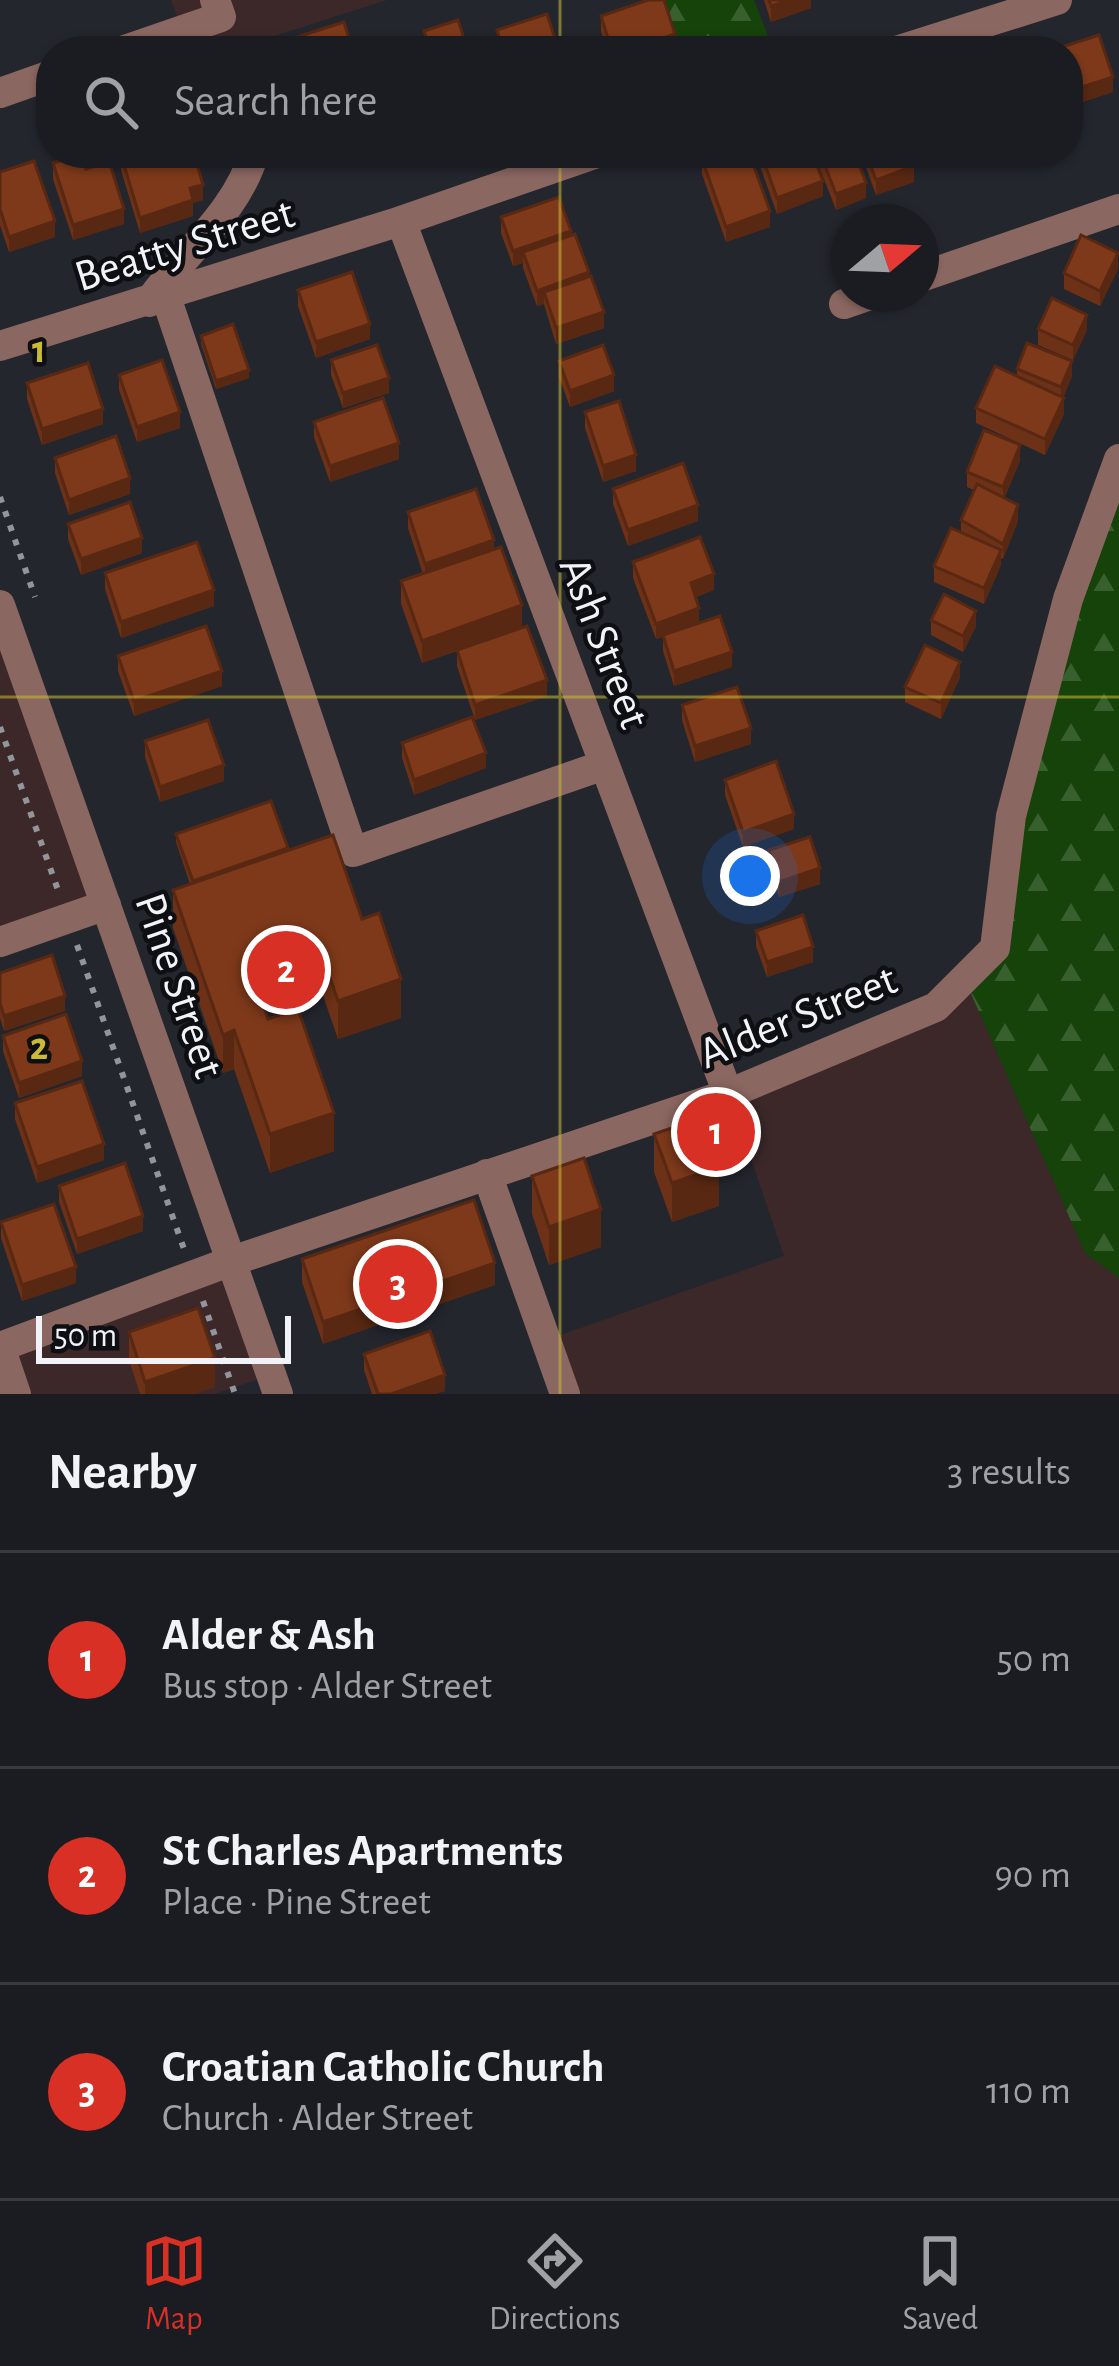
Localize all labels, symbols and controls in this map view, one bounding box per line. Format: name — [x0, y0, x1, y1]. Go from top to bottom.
search box — [36, 36, 1083, 168]
icon: search — [78, 69, 144, 135]
text: Search here — [174, 79, 377, 124]
street label: Beatty Street — [70, 191, 300, 300]
north arrow — [831, 204, 939, 312]
text: 1 — [32, 331, 46, 370]
street label: Ash Street — [551, 551, 657, 735]
your location — [720, 846, 780, 906]
street label: Pine Street — [126, 888, 231, 1084]
pin: 2 — [247, 925, 325, 1015]
street label: Alder Street — [693, 957, 903, 1077]
text: 2 — [30, 1028, 48, 1067]
pin: 1 — [677, 1087, 755, 1177]
pin: 3 — [359, 1239, 437, 1329]
scale bar — [36, 1310, 291, 1363]
text: 50 m — [54, 1320, 117, 1353]
text: Nearby — [48, 1447, 197, 1498]
text: 3 results — [947, 1453, 1071, 1492]
text: Alder & Ash — [162, 1613, 376, 1658]
text: 1 — [80, 1640, 94, 1679]
text: 50 m — [996, 1640, 1071, 1679]
text: Bus stop · Alder Street — [162, 1667, 492, 1706]
text: St Charles Apartments — [162, 1829, 563, 1874]
text: 2 — [78, 1856, 96, 1895]
text: 90 m — [994, 1856, 1071, 1895]
text: Place · Pine Street — [162, 1883, 431, 1922]
text: Croatian Catholic Church — [162, 2045, 605, 2090]
text: 3 — [79, 2072, 95, 2111]
text: 110 m — [986, 2072, 1071, 2111]
text: Church · Alder Street — [162, 2099, 473, 2138]
tab: Map — [141, 2228, 207, 2340]
tab: Directions — [489, 2228, 620, 2340]
tab: Saved — [902, 2228, 978, 2340]

